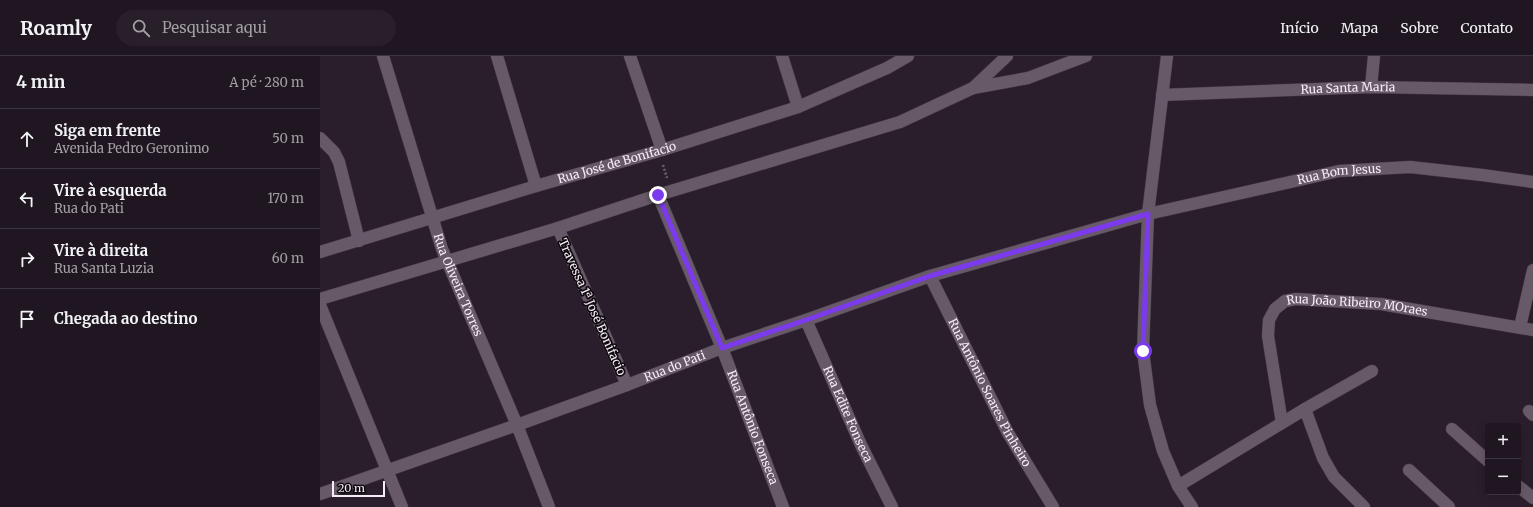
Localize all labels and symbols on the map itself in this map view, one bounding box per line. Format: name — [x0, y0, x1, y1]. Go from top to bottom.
street label: Rua Santa Maria — [1300, 79, 1396, 97]
street label: Rua José de Bonifacio — [556, 138, 678, 186]
street label: Rua Bom Jesus — [1296, 161, 1382, 187]
route end — [649, 186, 667, 204]
street label: Rua Oliveira Torres — [431, 231, 486, 339]
street label: Travessa 1ª José Bonifacio — [555, 236, 630, 378]
street label: Rua João Ribeiro MOraes — [1285, 291, 1429, 319]
street label: Rua Antônio Soares Pinheiro — [945, 316, 1035, 469]
route start — [1134, 342, 1152, 360]
street label: Rua do Pati — [642, 347, 708, 385]
street label: Rua Edite Fonseca — [820, 363, 877, 465]
street label: Rua Antônio Fonseca — [724, 368, 782, 487]
scale bar — [332, 479, 385, 498]

